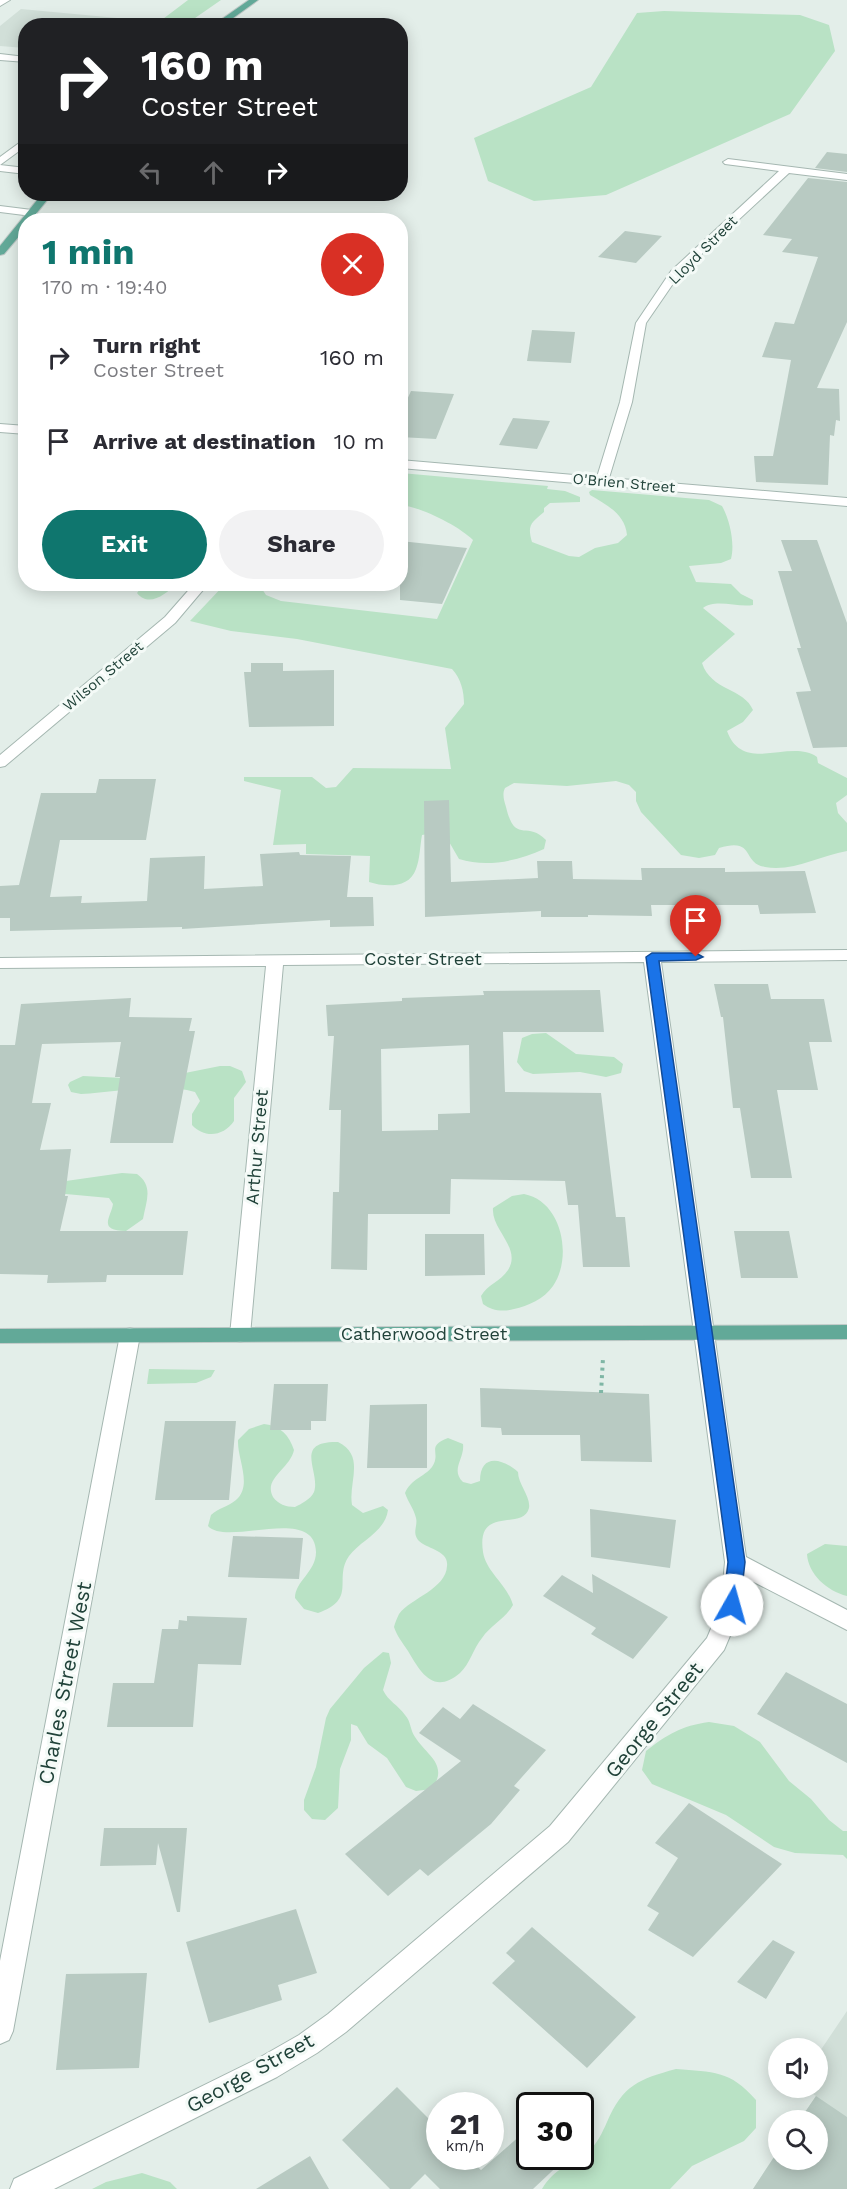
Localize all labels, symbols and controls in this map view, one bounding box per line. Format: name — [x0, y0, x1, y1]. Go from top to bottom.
text: 160 m — [141, 41, 264, 90]
icon: right — [42, 42, 120, 120]
text: Coster Street — [141, 91, 318, 123]
icon: left — [134, 156, 167, 189]
icon: ahead — [197, 156, 230, 189]
icon: right — [260, 156, 293, 189]
street label: Lloyd Street — [665, 211, 742, 288]
text: 1 min — [42, 231, 134, 273]
button: close — [321, 233, 384, 296]
text: 170 m · 19:40 — [42, 275, 167, 299]
text: Turn right — [93, 333, 200, 358]
icon: right — [42, 341, 75, 374]
text: 160 m — [320, 345, 384, 370]
text: Coster Street — [93, 358, 224, 382]
icon: arrive — [42, 425, 75, 458]
text: Arrive at destination — [93, 429, 316, 454]
text: 10 m — [334, 429, 384, 454]
street label: O'Brien Street — [572, 470, 677, 497]
button: Exit — [42, 510, 207, 579]
button: Share — [219, 510, 384, 579]
street label: Wilson Street — [59, 637, 147, 715]
pin — [670, 895, 721, 957]
icon: arrive — [679, 904, 712, 937]
street label: Coster Street — [364, 948, 482, 969]
street label: Arthur Street — [241, 1088, 272, 1206]
street label: Catherwood Street — [341, 1323, 508, 1344]
position arrow — [700, 1573, 764, 1637]
street label: Charles Street West — [33, 1579, 96, 1786]
street label: George Street — [599, 1657, 708, 1783]
street label: George Street — [182, 2027, 318, 2118]
map controls — [768, 2038, 828, 2170]
button: sound — [768, 2038, 828, 2098]
speed limit sign: 30 — [516, 2092, 594, 2170]
text: 21 — [450, 2106, 480, 2141]
button: search — [768, 2110, 828, 2170]
text: km/h — [446, 2137, 484, 2155]

